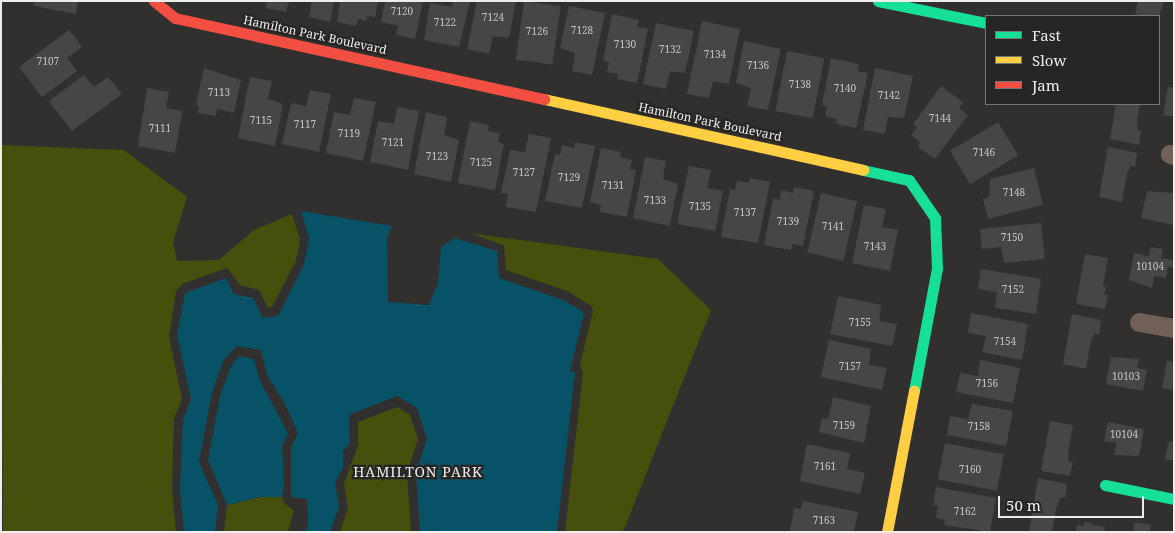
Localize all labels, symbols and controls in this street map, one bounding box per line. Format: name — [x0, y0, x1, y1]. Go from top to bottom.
house number: 7120 — [391, 6, 413, 18]
house number: 7124 — [482, 12, 504, 24]
street label: Hamilton Park Boulevard — [242, 13, 388, 57]
legend — [985, 15, 1160, 105]
house number: 7122 — [434, 17, 456, 29]
house number: 7128 — [571, 25, 593, 37]
text: Fast — [1032, 25, 1061, 45]
house number: 7126 — [526, 26, 548, 38]
house number: 7130 — [614, 39, 636, 51]
house number: 7132 — [659, 44, 681, 56]
house number: 7134 — [704, 49, 726, 61]
text: Slow — [1032, 50, 1066, 70]
house number: 7107 — [37, 56, 59, 68]
house number: 7136 — [747, 60, 769, 72]
text: Jam — [1032, 75, 1060, 95]
house number: 7138 — [789, 79, 811, 91]
house number: 7140 — [834, 83, 856, 95]
house number: 7113 — [208, 87, 230, 99]
house number: 7142 — [878, 90, 900, 102]
street label: Hamilton Park Boulevard — [637, 100, 783, 144]
house number: 7144 — [929, 113, 951, 125]
house number: 7115 — [250, 115, 272, 127]
house number: 7117 — [294, 119, 316, 131]
house number: 7111 — [149, 123, 171, 135]
house number: 7119 — [338, 128, 360, 140]
house number: 7121 — [382, 137, 404, 149]
house number: 7146 — [973, 147, 995, 159]
house number: 7123 — [426, 151, 448, 163]
house number: 7125 — [470, 157, 492, 169]
house number: 7127 — [513, 167, 535, 179]
house number: 7129 — [558, 172, 580, 184]
house number: 7131 — [602, 180, 624, 192]
house number: 7148 — [1003, 187, 1025, 199]
house number: 7133 — [644, 195, 666, 207]
house number: 7135 — [689, 201, 711, 213]
house number: 7137 — [734, 207, 756, 219]
house number: 7139 — [777, 216, 799, 228]
house number: 7141 — [822, 221, 844, 233]
house number: 7150 — [1001, 232, 1023, 244]
house number: 7143 — [864, 241, 886, 253]
house number: 10104 — [1136, 261, 1164, 273]
house number: 7152 — [1002, 284, 1024, 296]
house number: 7155 — [849, 317, 871, 329]
house number: 7154 — [994, 336, 1016, 348]
house number: 7157 — [839, 361, 861, 373]
house number: 10103 — [1112, 371, 1140, 383]
house number: 7156 — [976, 378, 998, 390]
house number: 7159 — [833, 420, 855, 432]
house number: 7158 — [968, 421, 990, 433]
house number: 10104 — [1110, 429, 1138, 441]
house number: 7161 — [814, 461, 836, 473]
district label: HAMILTON PARK — [352, 464, 484, 480]
house number: 7160 — [959, 464, 981, 476]
scale bar — [1000, 486, 1146, 518]
text: 50 m — [1006, 495, 1041, 515]
house number: 7162 — [954, 506, 976, 518]
house number: 7163 — [813, 515, 835, 527]

